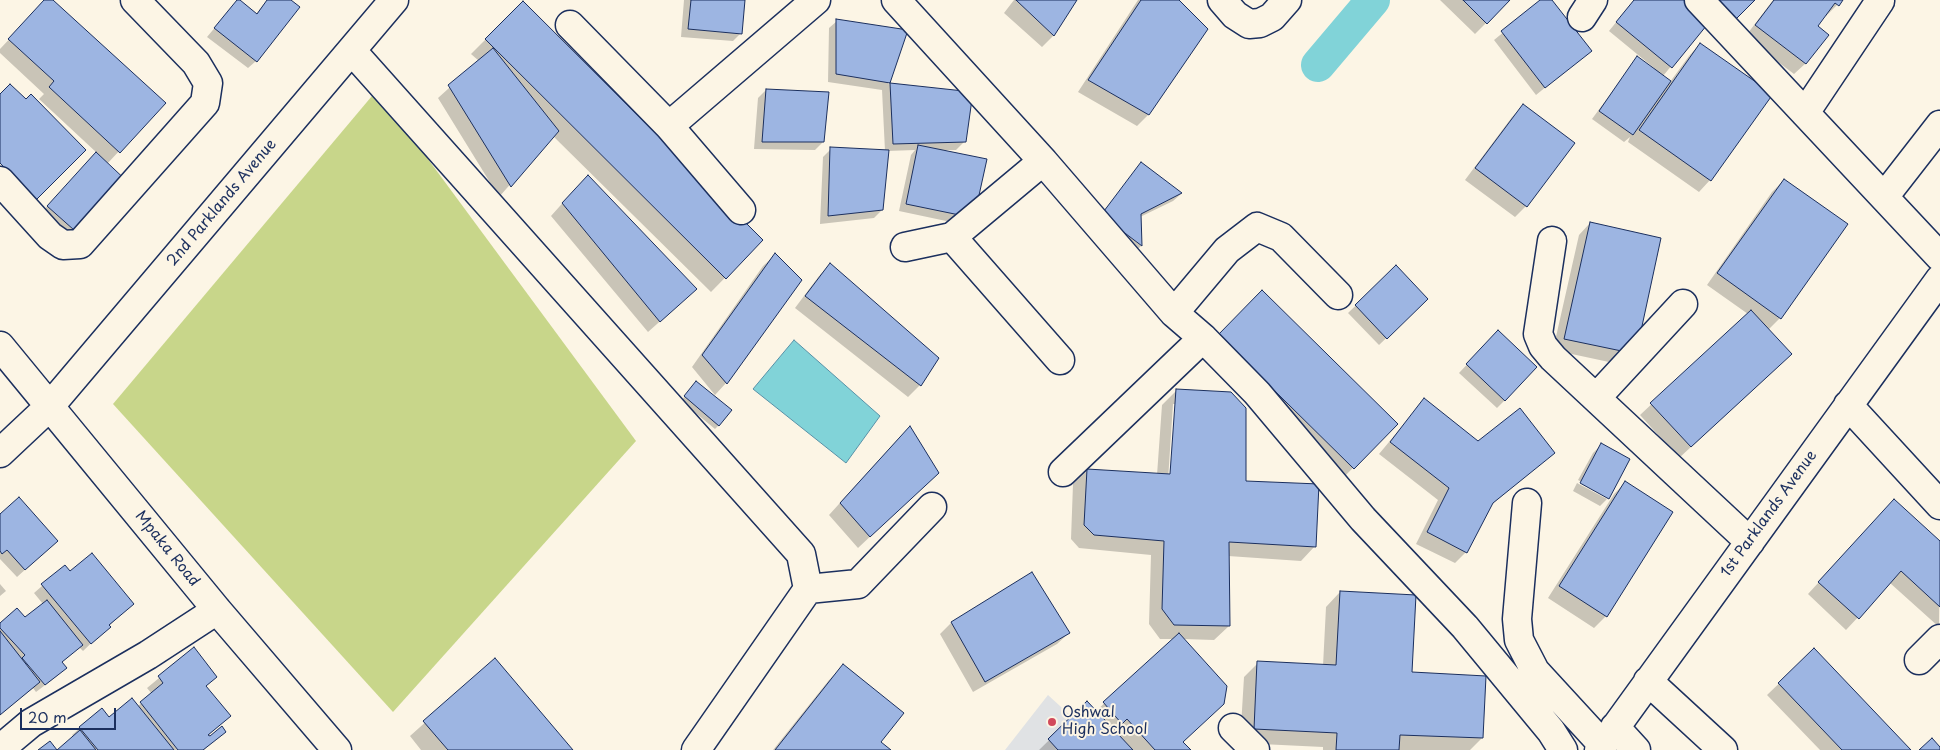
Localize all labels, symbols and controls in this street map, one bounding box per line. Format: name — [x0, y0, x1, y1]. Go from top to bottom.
street label: 2nd Parklands Avenue — [164, 136, 280, 270]
street label: 1st Parklands Avenue — [1717, 447, 1821, 581]
street label: Mpaka Road — [131, 508, 203, 590]
scale bar — [22, 698, 119, 730]
place label: Oshwal High School — [1062, 704, 1147, 739]
text: 20 m — [28, 705, 67, 728]
marker: Oshwal High School — [1046, 716, 1058, 728]

